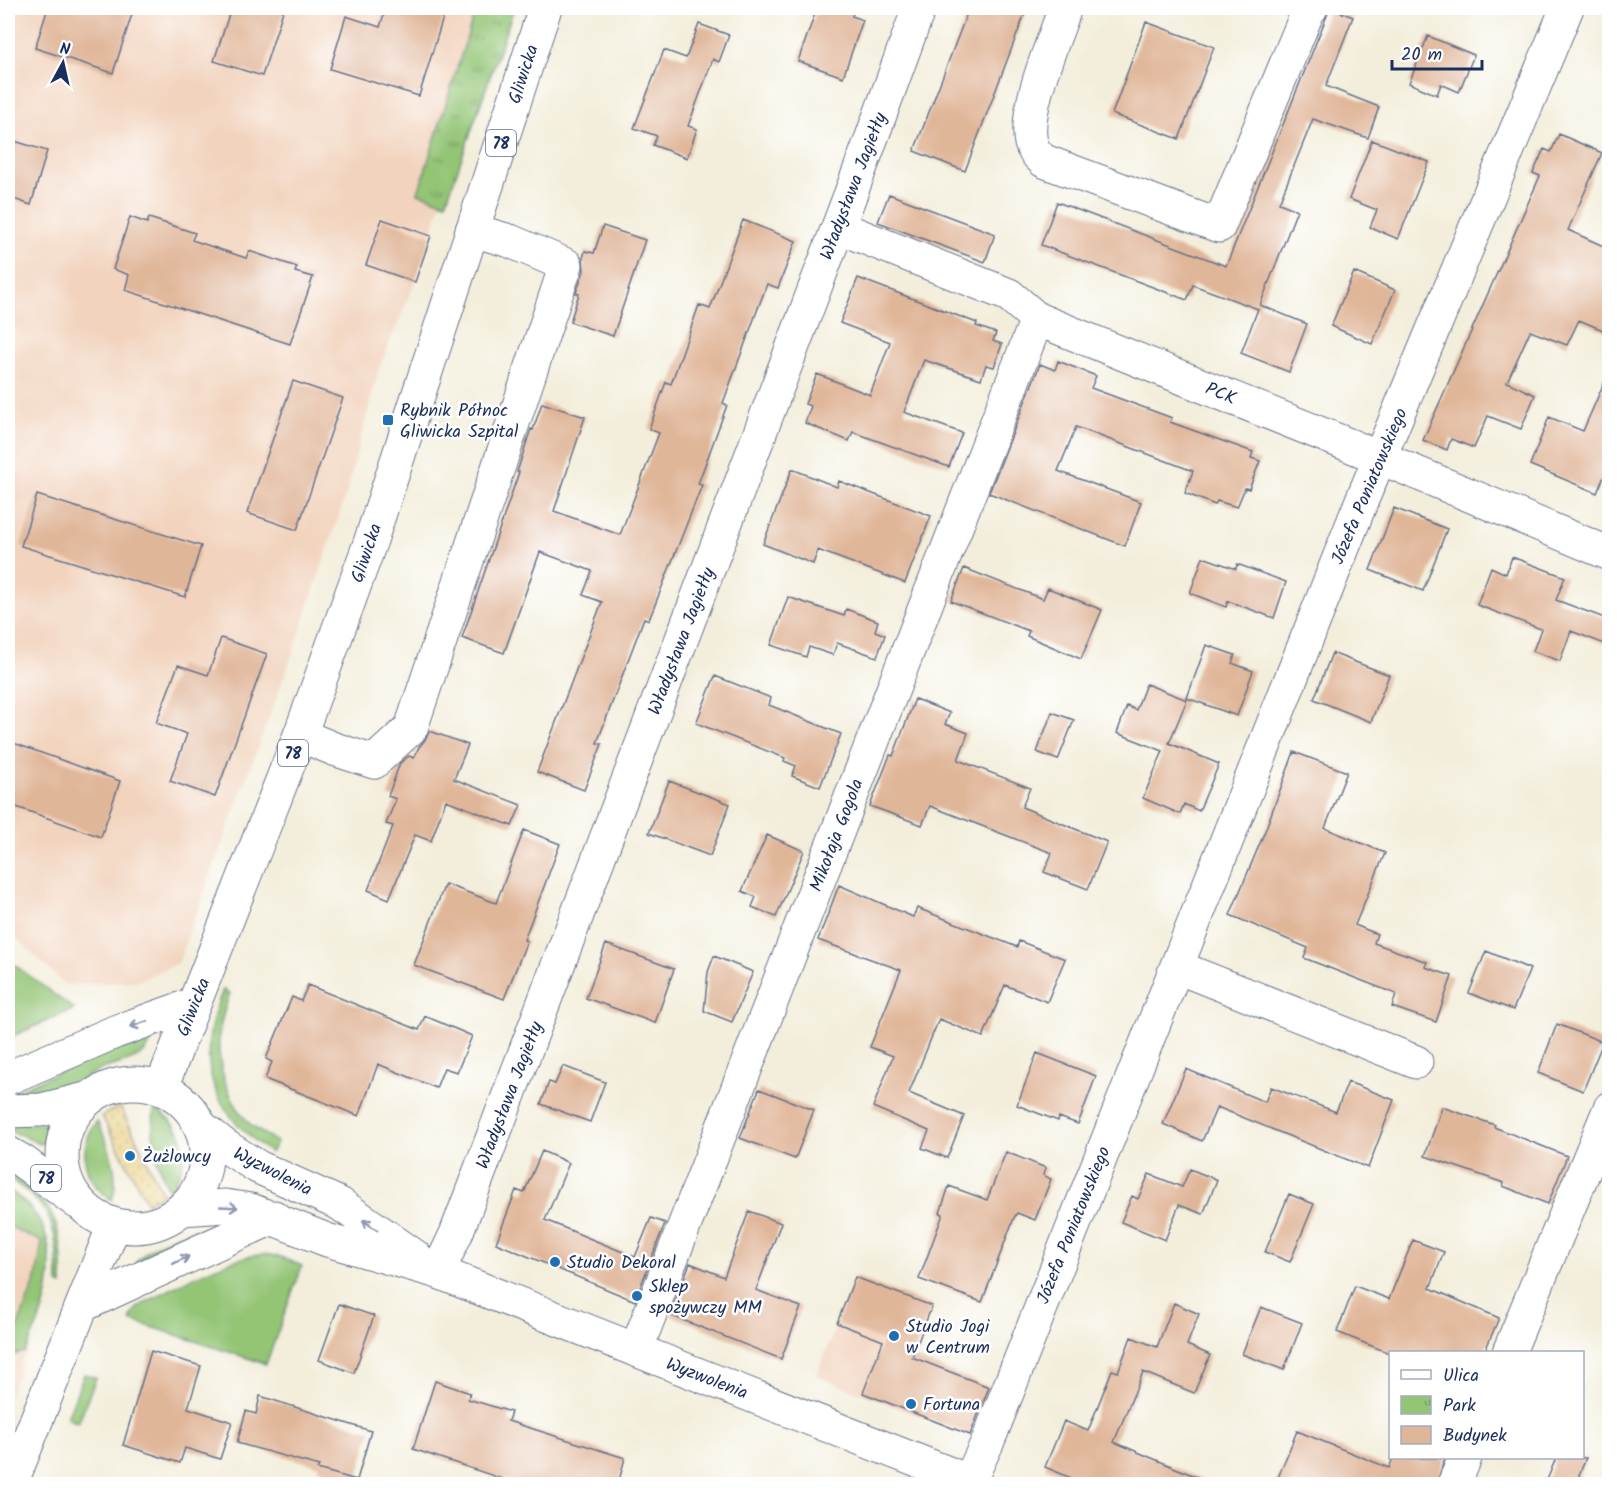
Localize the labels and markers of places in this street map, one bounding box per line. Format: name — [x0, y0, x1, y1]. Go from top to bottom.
place label: Rybnik Północ Gliwicka Szpital — [400, 397, 519, 447]
marker: Rybnik Północ Gliwicka Szpital — [381, 413, 395, 427]
place label: Żużlowcy — [142, 1143, 211, 1172]
marker: Żużlowcy — [123, 1149, 137, 1163]
place label: Studio Dekoral — [567, 1249, 677, 1278]
marker: Studio Dekoral — [548, 1255, 562, 1269]
place label: Sklep spożywczy MM — [649, 1273, 763, 1323]
marker: Sklep spożywczy MM — [630, 1289, 644, 1303]
place label: Studio Jogi w Centrum — [906, 1313, 990, 1363]
marker: Studio Jogi w Centrum — [887, 1329, 901, 1343]
place label: Fortuna — [923, 1391, 980, 1420]
marker: Fortuna — [904, 1397, 918, 1411]

